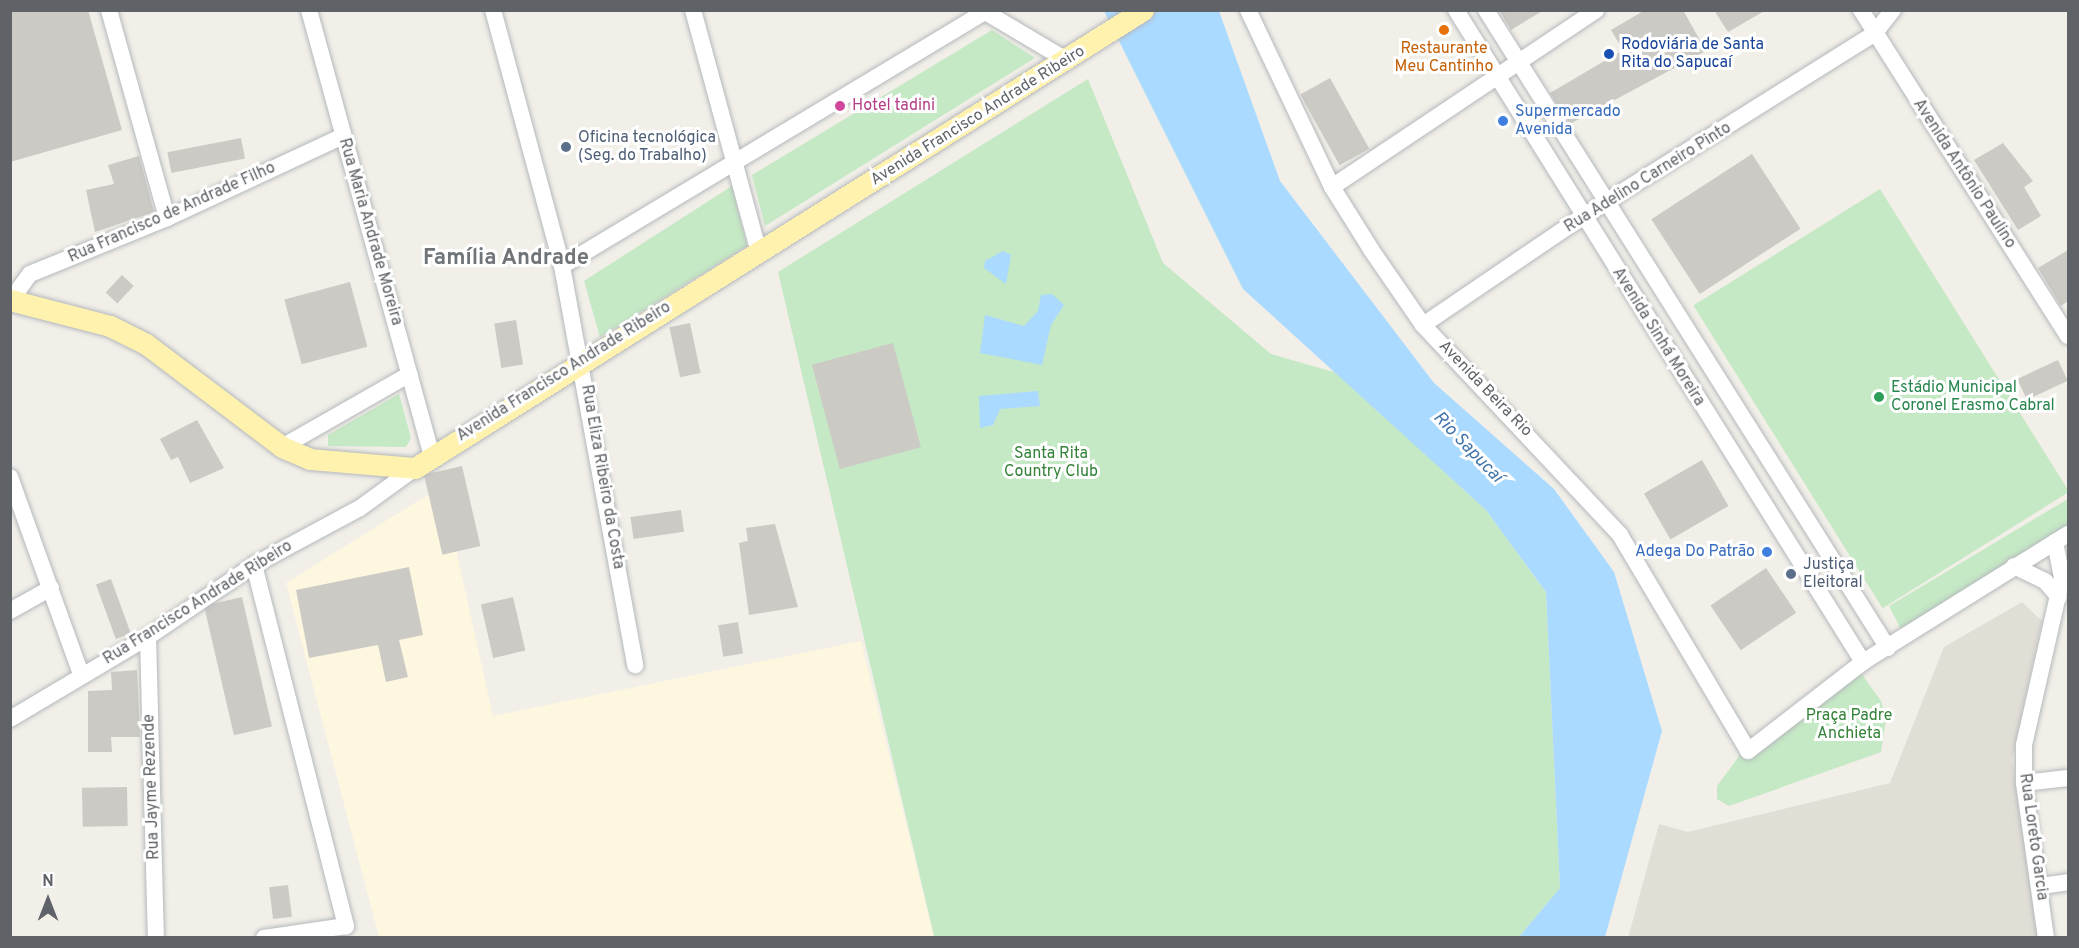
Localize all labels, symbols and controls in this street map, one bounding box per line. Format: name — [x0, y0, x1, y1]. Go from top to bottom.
marker: Restaurante Meu Cantinho — [1437, 23, 1451, 37]
place label: Rodoviária de Santa Rita do Sapucaí — [1621, 35, 1764, 73]
place label: Restaurante Meu Cantinho — [1395, 39, 1493, 77]
street label: Avenida Francisco Andrade Ribeiro — [867, 42, 1089, 190]
marker: Rodoviária de Santa Rita do Sapucaí — [1602, 47, 1616, 61]
street label: Avenida Antônio Paulino — [1908, 95, 2020, 253]
place label: Hotel tadini — [852, 96, 935, 116]
marker: Hotel tadini — [833, 99, 847, 113]
place label: Supermercado Avenida — [1515, 102, 1621, 140]
marker: Supermercado Avenida — [1496, 114, 1510, 128]
street label: Rua Adelino Carneiro Pinto — [1561, 119, 1735, 237]
place label: Oficina tecnológica (Seg. do Trabalho) — [578, 128, 716, 166]
street label: Rua Maria Andrade Moreira — [334, 136, 406, 328]
marker: Oficina tecnológica (Seg. do Trabalho) — [559, 140, 573, 154]
street label: Rua Francisco de Andrade Filho — [65, 158, 279, 268]
district label: Família Andrade — [423, 246, 589, 272]
street label: Avenida Sinhá Moreira — [1608, 264, 1708, 410]
street label: Avenida Francisco Andrade Ribeiro — [453, 298, 675, 446]
street label: Avenida Beira Rio — [1434, 337, 1536, 441]
place label: Estádio Municipal Coronel Erasmo Cabral — [1891, 378, 2055, 416]
street label: Rua Eliza Ribeiro da Costa — [576, 383, 628, 571]
marker: Estádio Municipal Coronel Erasmo Cabral — [1872, 390, 1886, 404]
water label: Rio Sapucaí — [1428, 408, 1506, 488]
park label: Santa Rita Country Club — [1004, 444, 1098, 482]
street label: Rua Francisco Andrade Ribeiro — [100, 537, 296, 669]
place label: Adega Do Patrão — [1635, 542, 1755, 562]
marker: Adega Do Patrão — [1760, 545, 1774, 559]
place label: Justiça Eleitoral — [1803, 555, 1863, 593]
marker: Justiça Eleitoral — [1784, 567, 1798, 581]
park label: Praça Padre Anchieta — [1806, 706, 1892, 744]
street label: Rua Jayme Rezende — [140, 714, 164, 860]
street label: Rua Loreto Garcia — [2015, 772, 2051, 902]
north arrow — [18, 870, 78, 930]
text: N — [42, 872, 54, 892]

